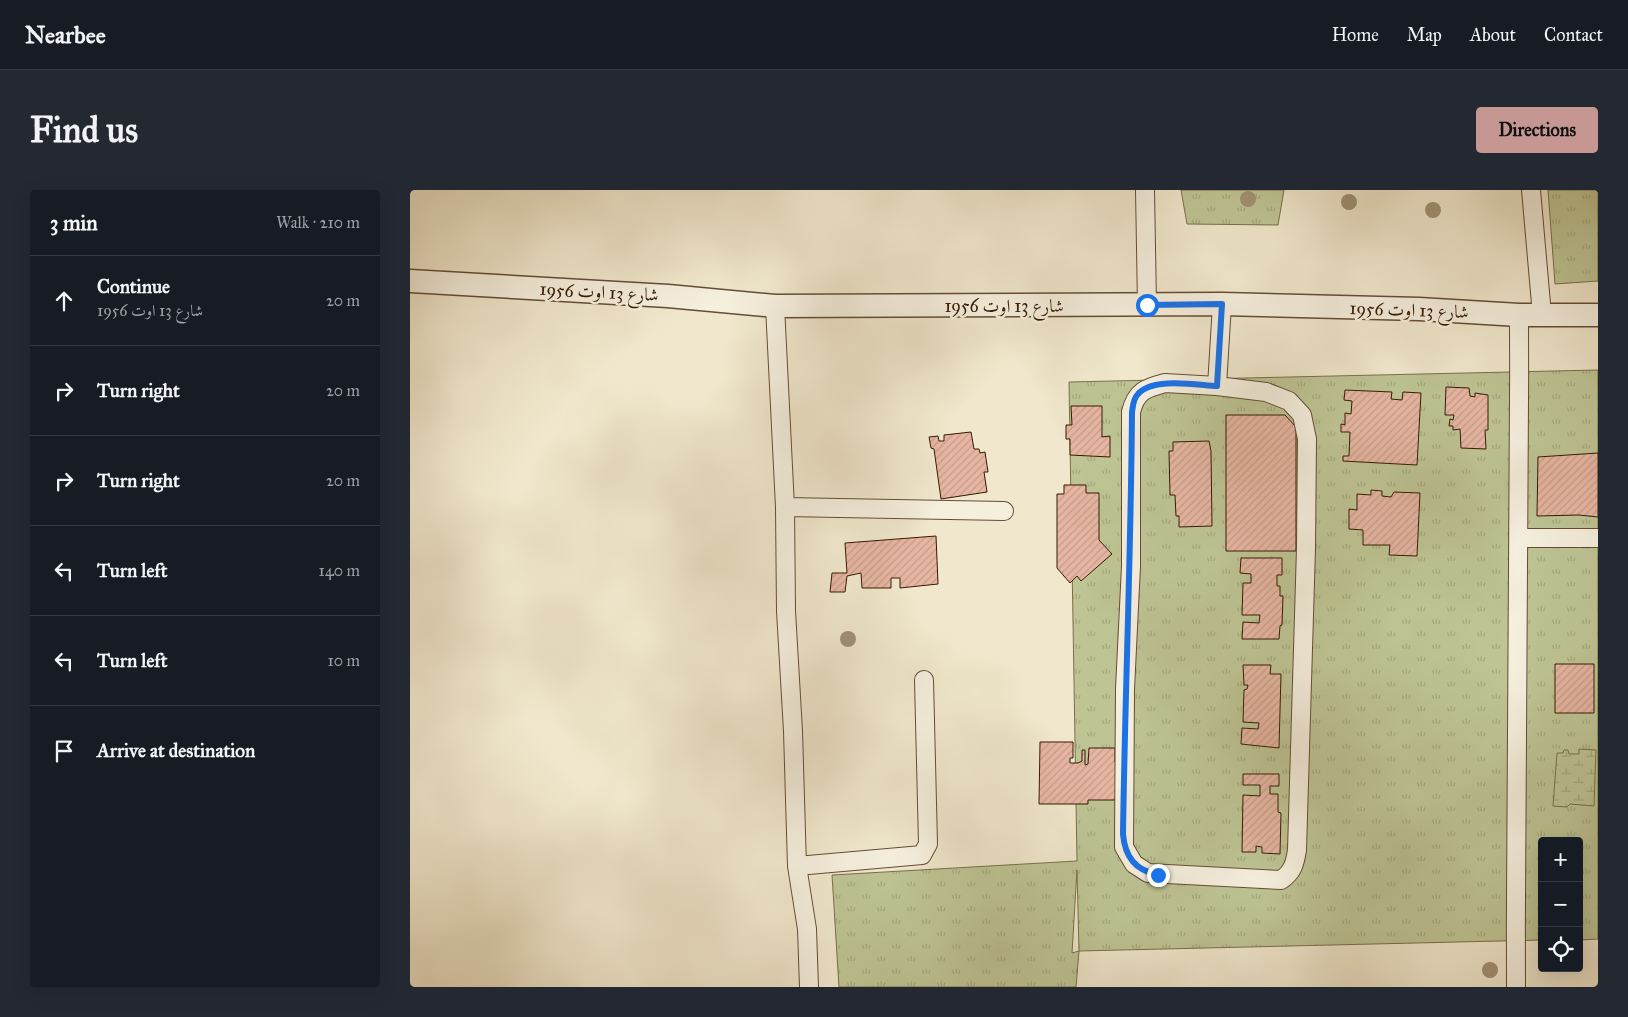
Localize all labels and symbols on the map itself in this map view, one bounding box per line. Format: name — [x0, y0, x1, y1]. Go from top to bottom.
street label: شارع 13 اوت 1956 — [539, 278, 659, 310]
route start — [1136, 294, 1159, 317]
street label: شارع 13 اوت 1956 — [944, 295, 1064, 321]
street label: شارع 13 اوت 1956 — [1349, 297, 1469, 327]
route end — [1147, 864, 1170, 887]

